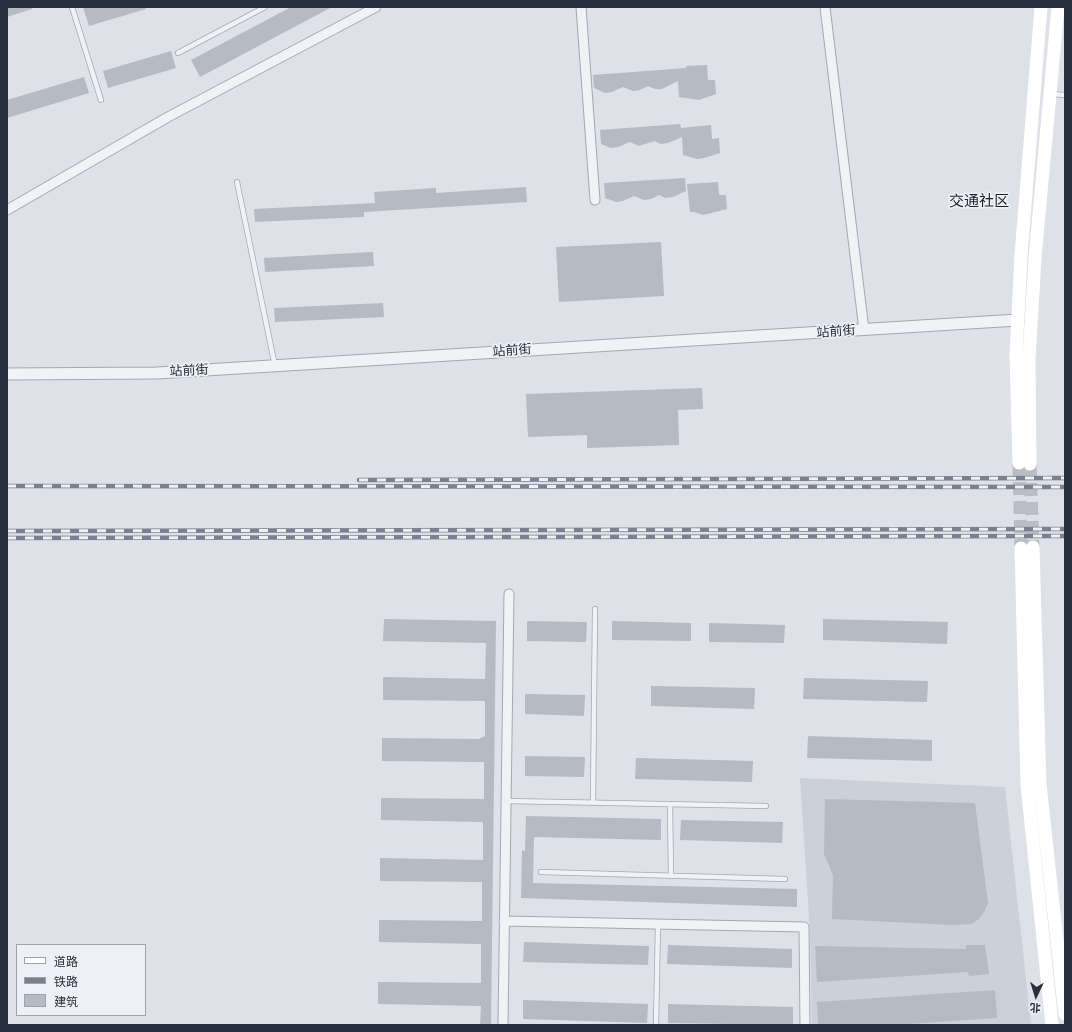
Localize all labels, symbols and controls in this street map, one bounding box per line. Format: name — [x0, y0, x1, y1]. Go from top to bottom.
district label: 交通社区 — [949, 193, 1009, 211]
street label: 站前街 — [816, 323, 856, 341]
street label: 站前街 — [492, 342, 532, 360]
street label: 站前街 — [169, 362, 209, 380]
legend — [16, 944, 146, 1016]
text: 道路 — [54, 955, 78, 969]
text: 铁路 — [54, 975, 78, 989]
north arrow — [1016, 976, 1056, 1016]
text: 建筑 — [54, 995, 78, 1009]
text: 北 — [1029, 1002, 1041, 1014]

